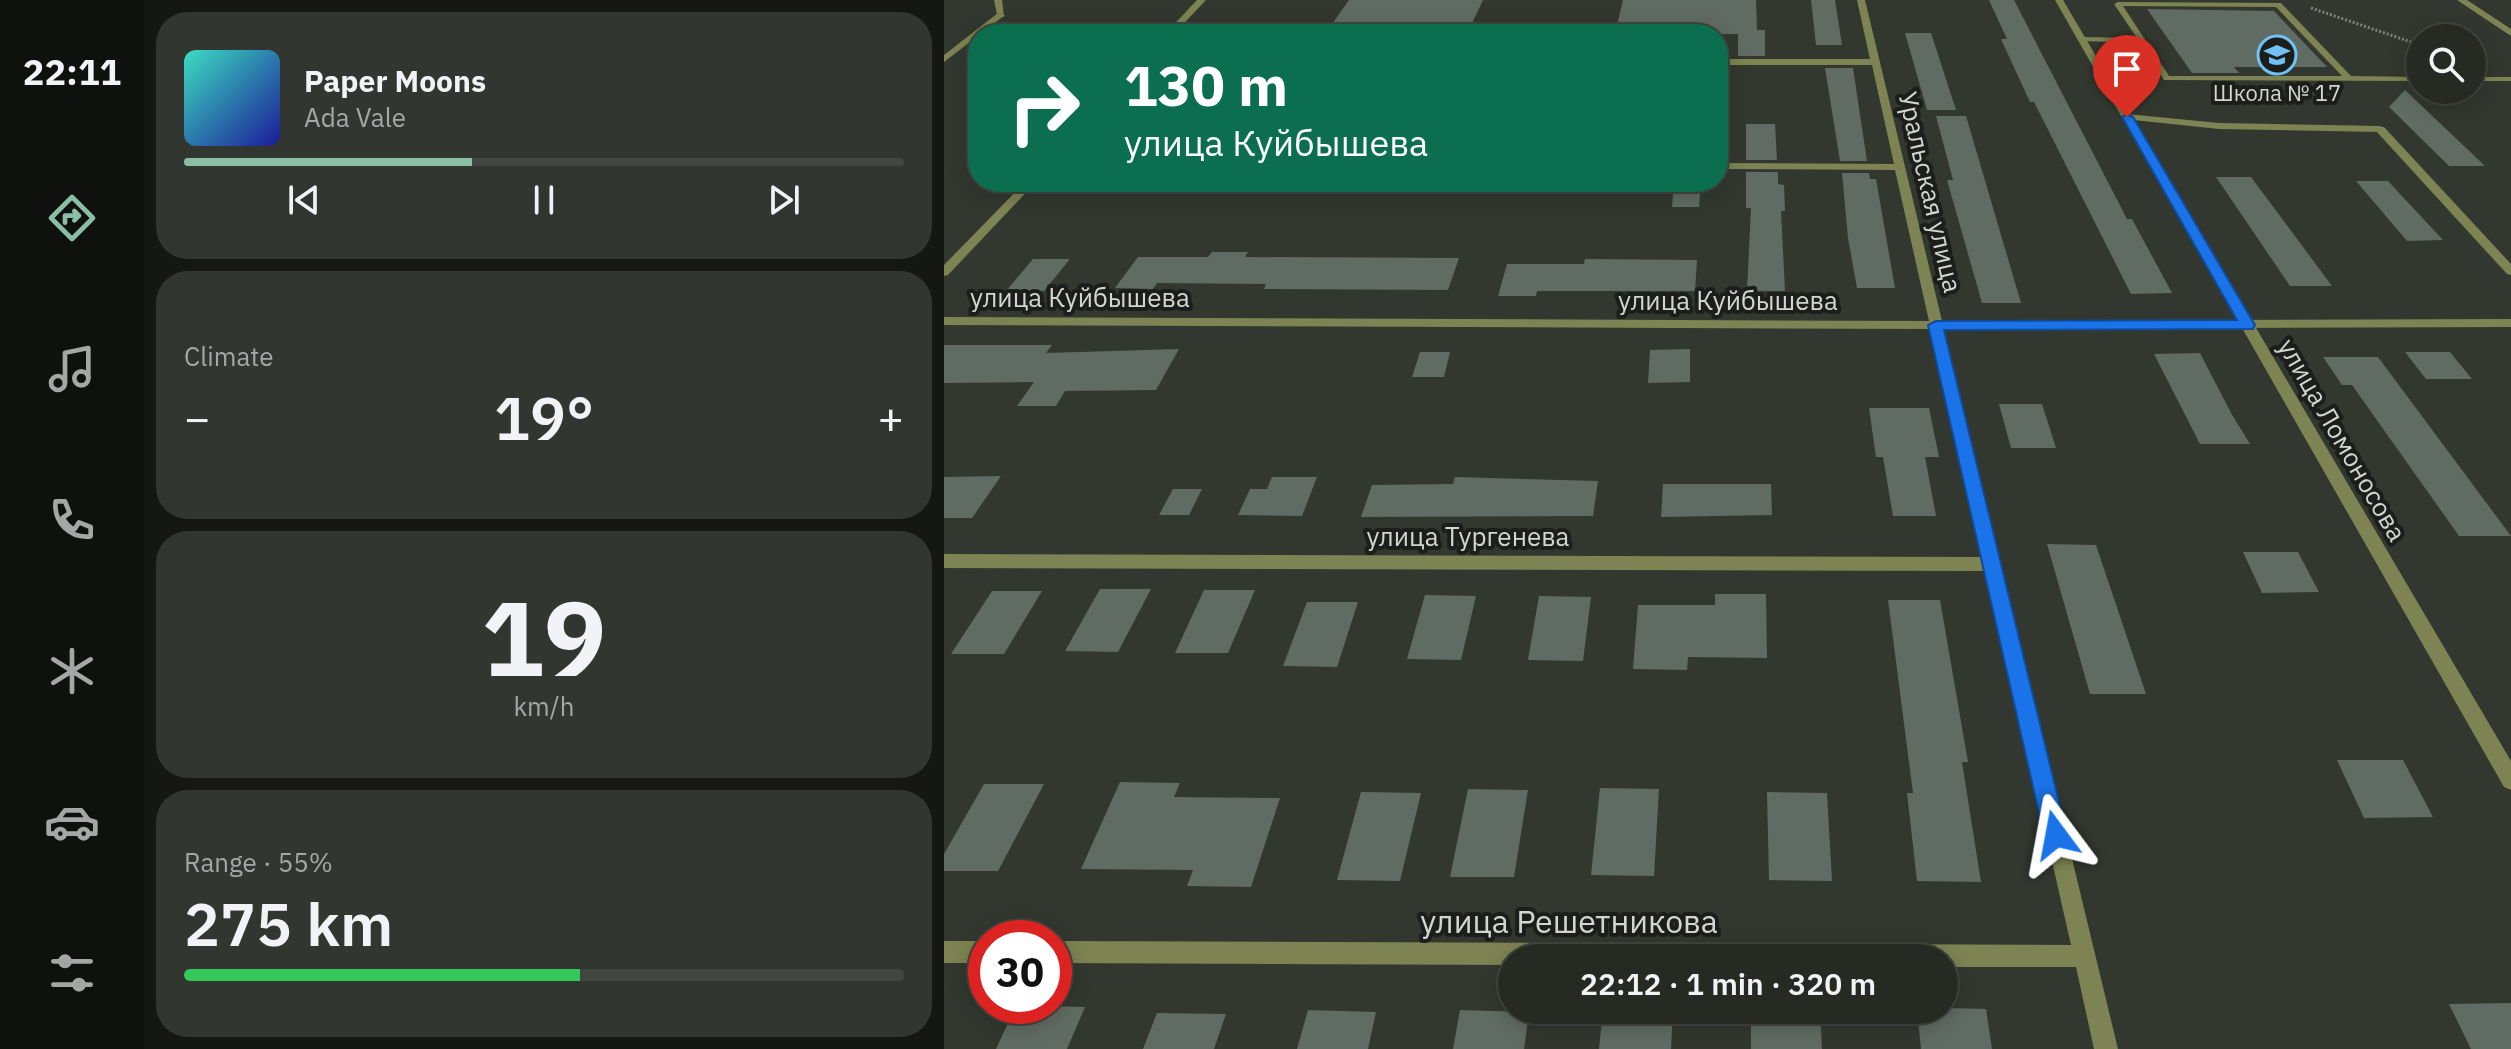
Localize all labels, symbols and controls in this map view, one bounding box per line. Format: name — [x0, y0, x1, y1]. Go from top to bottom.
map controls — [2406, 24, 2486, 104]
button: search — [2406, 24, 2486, 104]
school or university icon: Школа № 17 — [2256, 34, 2298, 76]
pin — [2093, 35, 2161, 117]
icon: arrive — [2105, 47, 2149, 91]
text: 22:11 — [23, 48, 121, 95]
text: 130 m — [1124, 49, 1288, 121]
icon: right — [992, 56, 1096, 160]
text: Paper Moons — [304, 61, 486, 100]
place label: Школа № 17 — [2213, 78, 2341, 107]
street label: Уральская улица — [1891, 88, 1971, 296]
text: Ada Vale — [304, 100, 406, 134]
text: улица Куйбышева — [1124, 119, 1428, 166]
icon: previous — [282, 178, 326, 222]
icon: pause — [522, 178, 566, 222]
icon: next — [762, 178, 806, 222]
icon: directions — [44, 190, 100, 246]
street label: улица Куйбышева — [970, 280, 1190, 314]
street label: улица Куйбышева — [1618, 283, 1838, 317]
street label: улица Ломоносова — [2271, 332, 2415, 547]
text: Climate — [184, 339, 274, 373]
icon: music — [44, 341, 100, 397]
text: 19° — [494, 378, 594, 457]
text: − — [184, 389, 210, 446]
text: + — [878, 389, 904, 446]
icon: phone — [44, 492, 100, 548]
street label: улица Тургенева — [1367, 519, 1570, 553]
text: 19 — [482, 569, 606, 705]
icon: climate — [44, 643, 100, 699]
text: km/h — [513, 689, 575, 723]
position arrow — [2014, 793, 2098, 877]
icon: car — [44, 794, 100, 850]
text: Range · 55% — [184, 845, 333, 879]
text: 275 km — [184, 884, 393, 963]
street label: улица Решетникова — [1420, 900, 1718, 942]
speed limit sign: 30 — [968, 920, 1072, 1024]
icon: filters — [44, 945, 100, 1001]
text: 22:12 · 1 min · 320 m — [1580, 964, 1876, 1003]

